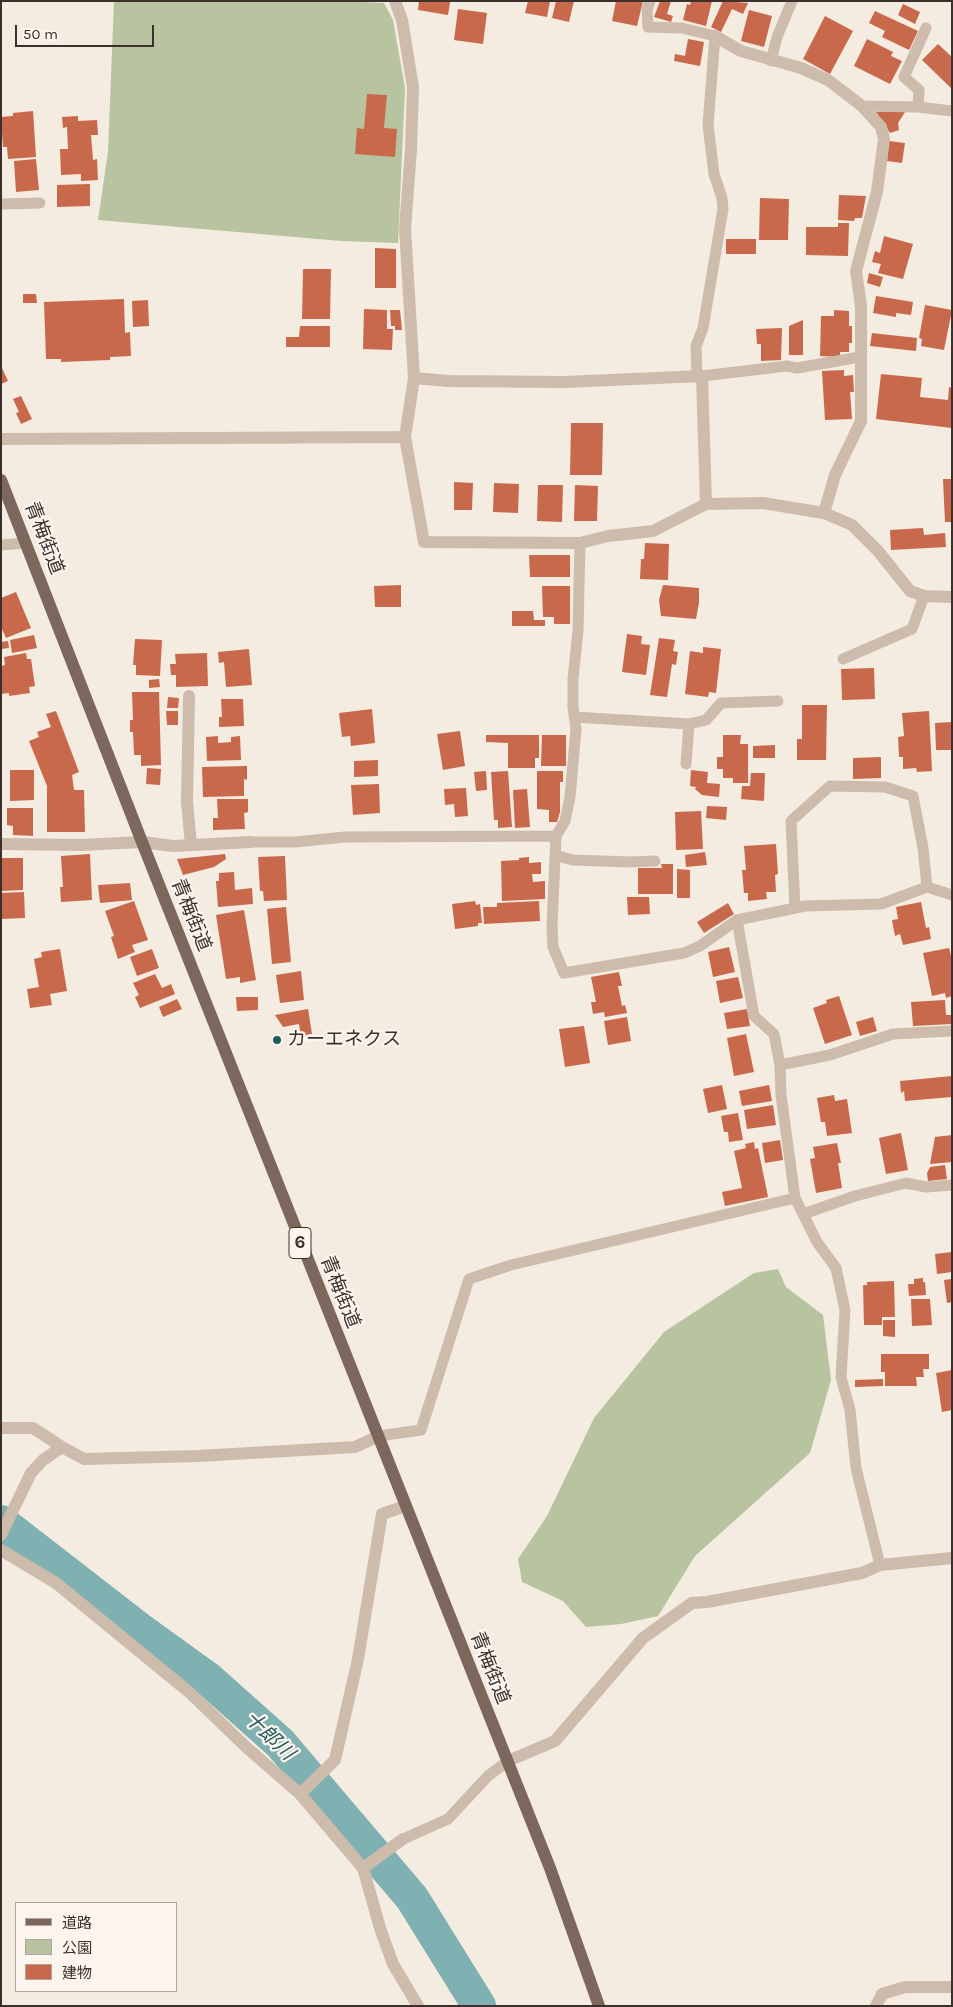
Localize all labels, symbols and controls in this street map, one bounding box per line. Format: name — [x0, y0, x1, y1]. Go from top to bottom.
scale bar — [18, 15, 156, 47]
text: 50 m — [23, 25, 58, 43]
street label: 青梅街道 — [20, 498, 68, 578]
street label: 青梅街道 — [166, 875, 216, 955]
place label: カーエネクス — [287, 1029, 401, 1051]
marker: カーエネクス — [271, 1034, 283, 1046]
road number: 6 — [289, 1228, 311, 1258]
street label: 青梅街道 — [315, 1252, 365, 1332]
street label: 青梅街道 — [465, 1628, 515, 1708]
water label: 十郎川 — [239, 1707, 299, 1765]
legend — [15, 1902, 178, 1992]
text: 道路 — [62, 1914, 92, 1932]
text: 公園 — [62, 1939, 92, 1957]
text: 建物 — [62, 1964, 92, 1982]

